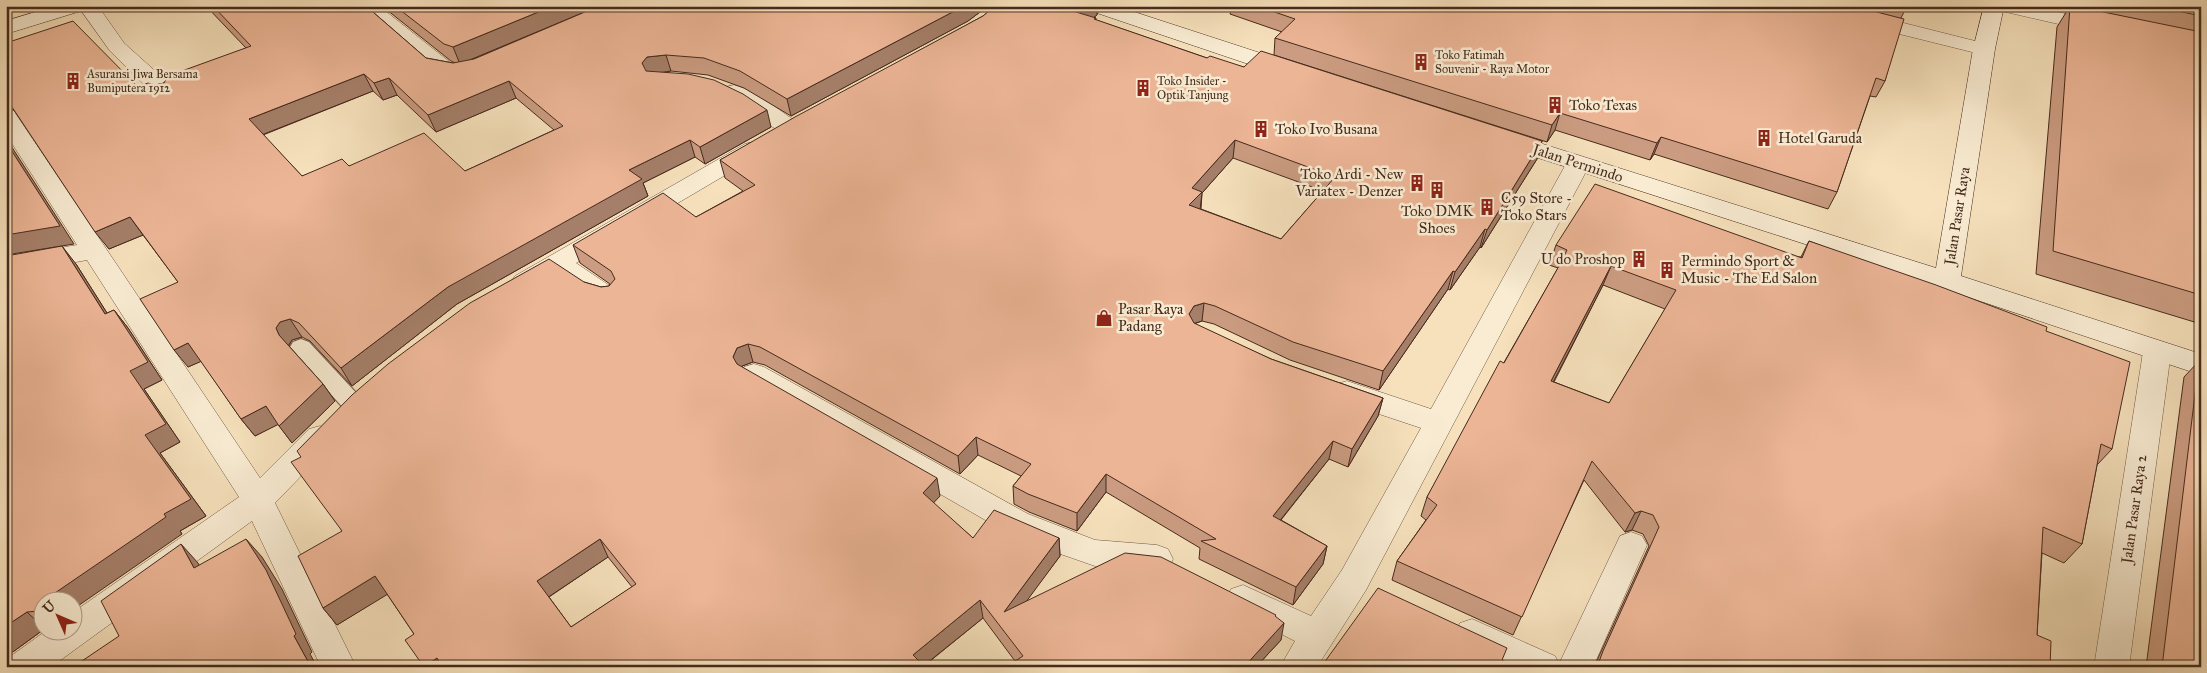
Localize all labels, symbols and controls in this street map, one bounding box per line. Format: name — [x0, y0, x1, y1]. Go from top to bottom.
place label: Toko Fatimah Souvenir - Raya Motor — [1435, 48, 1550, 76]
building icon: Toko Fatimah Souvenir - Raya Motor — [1411, 52, 1431, 72]
place label: Asuransi Jiwa Bersama Bumiputera 1912 — [86, 67, 199, 95]
building icon: Asuransi Jiwa Bersama Bumiputera 1912 — [63, 71, 83, 91]
place label: Toko Insider - Optik Tanjung — [1157, 74, 1229, 103]
building icon: Toko Insider - Optik Tanjung — [1133, 78, 1153, 98]
building icon: Toko Texas — [1545, 95, 1565, 115]
place label: Toko Texas — [1569, 96, 1637, 114]
building icon: Toko Ivo Busana — [1251, 119, 1271, 139]
place label: Toko Ivo Busana — [1275, 120, 1378, 138]
building icon: Hotel Garuda — [1754, 128, 1774, 148]
place label: Hotel Garuda — [1778, 129, 1863, 147]
street label: Jalan Permindo — [1528, 139, 1626, 187]
place label: Toko Ardi - New Variatex - Denzer — [1294, 165, 1403, 200]
street label: Jalan Pasar Raya — [1940, 165, 1975, 268]
building icon: Toko Ardi - New Variatex - Denzer — [1407, 173, 1427, 193]
building icon: Toko DMK Shoes — [1427, 180, 1447, 200]
place label: C59 Store - Toko Stars — [1501, 189, 1572, 224]
building icon: C59 Store - Toko Stars — [1477, 197, 1497, 217]
place label: Toko DMK Shoes — [1401, 202, 1473, 237]
building icon: U do Proshop — [1629, 249, 1649, 269]
place label: U do Proshop — [1541, 250, 1625, 268]
place label: Permindo Sport & Music - The Ed Salon — [1681, 252, 1817, 287]
building icon: Permindo Sport & Music - The Ed Salon — [1657, 260, 1677, 280]
place label: Pasar Raya Padang — [1118, 300, 1184, 335]
shop icon: Pasar Raya Padang — [1094, 308, 1114, 328]
street label: Jalan Pasar Raya 2 — [2117, 453, 2152, 567]
north arrow — [32, 590, 82, 640]
text: U — [39, 597, 60, 617]

